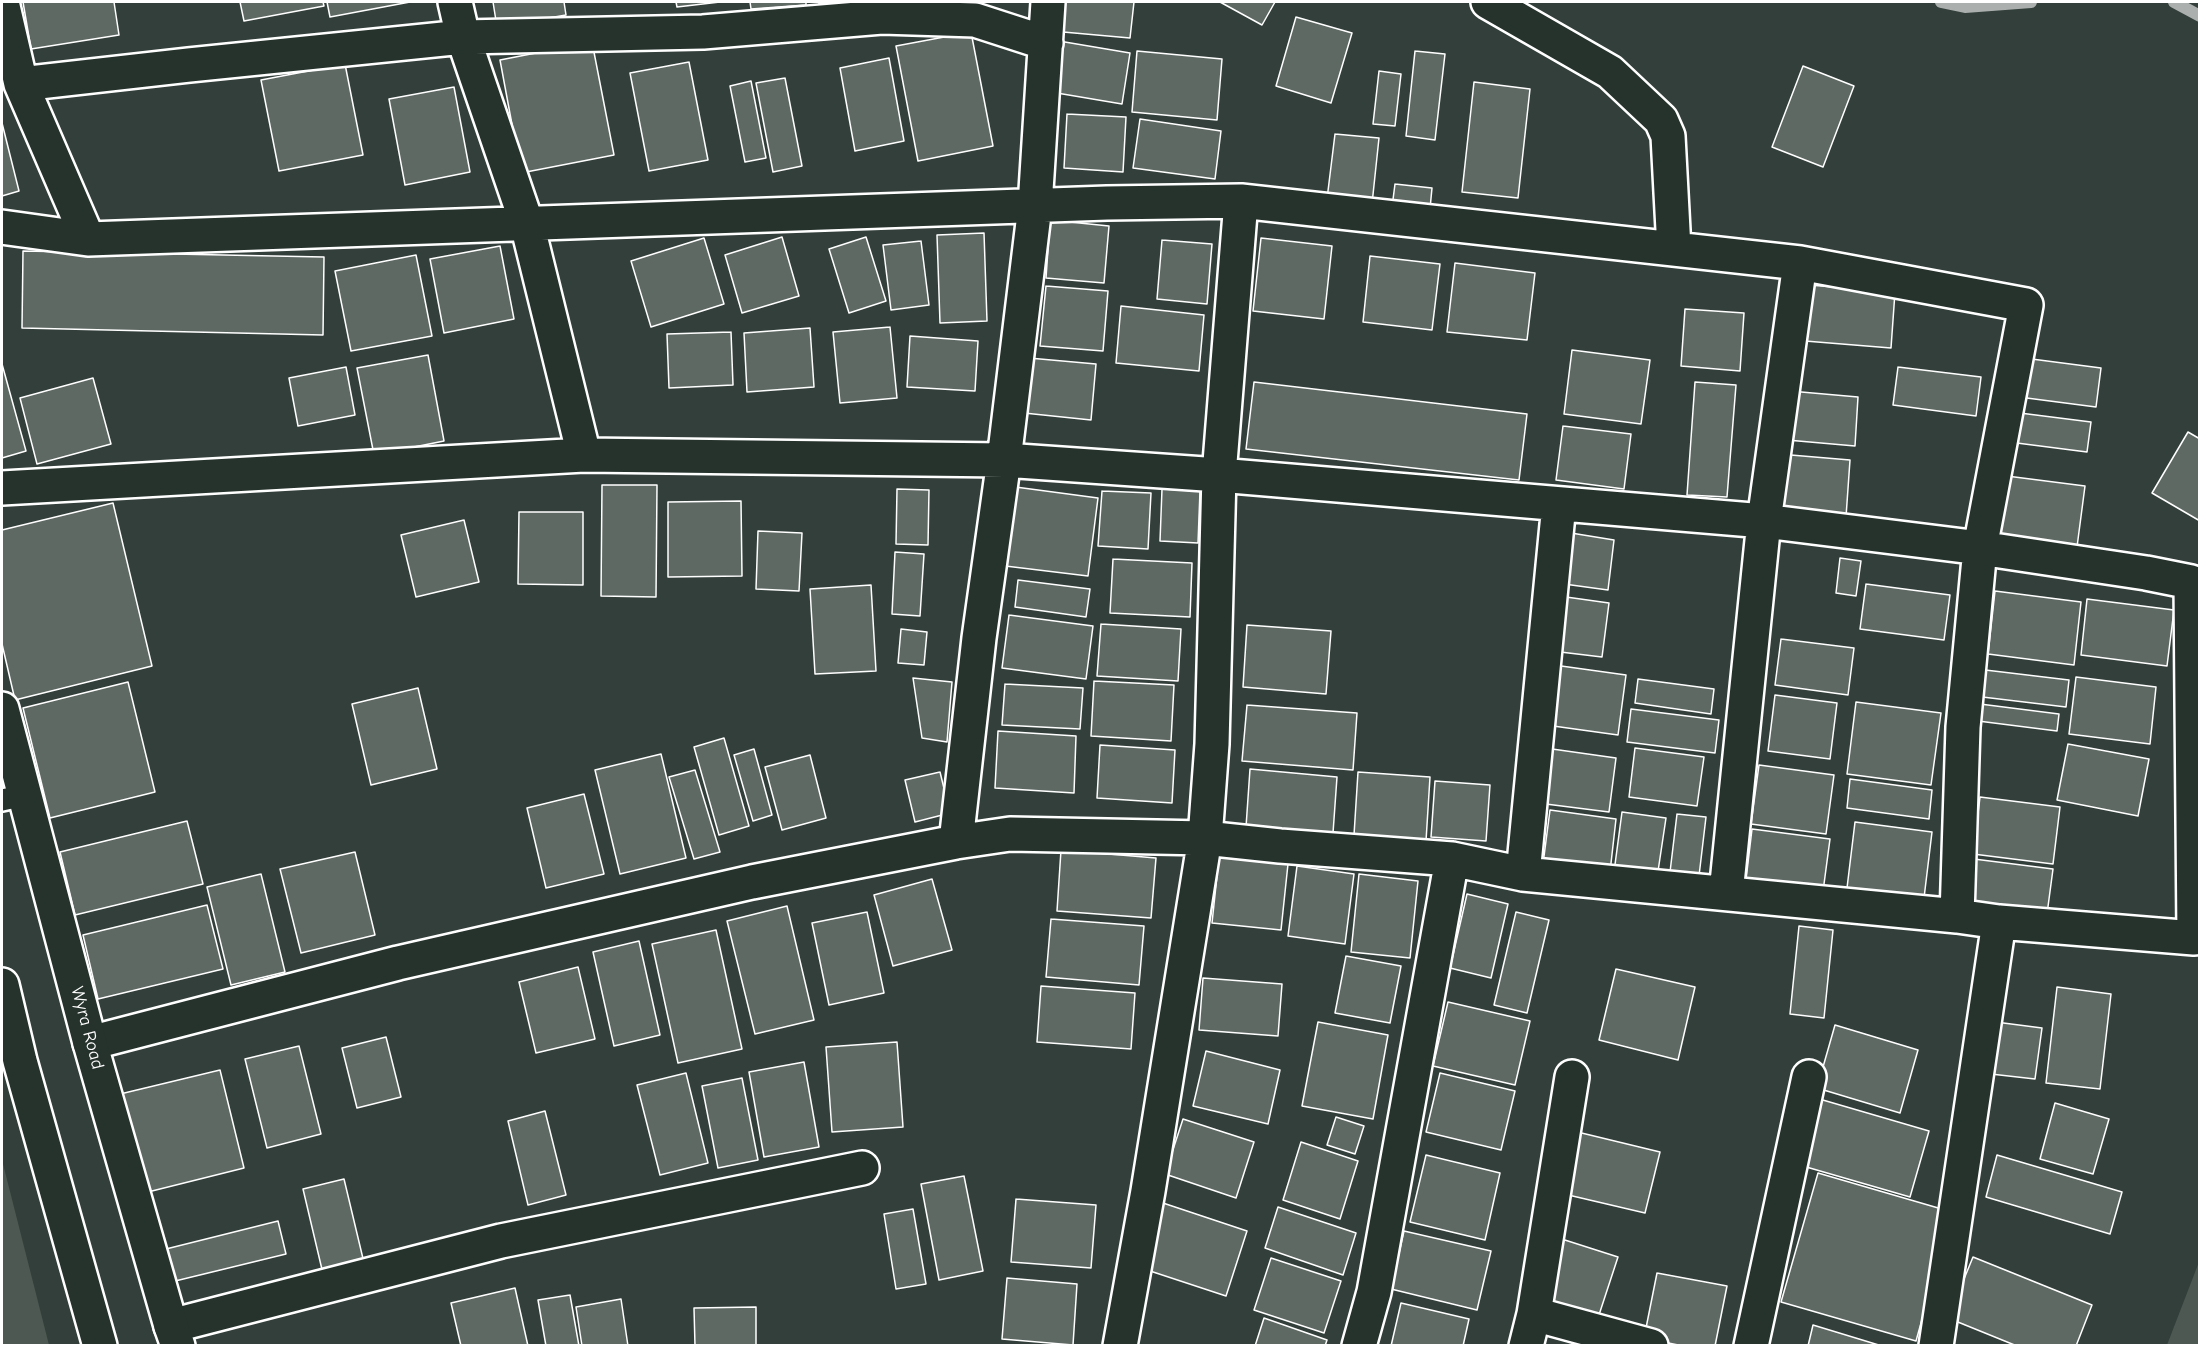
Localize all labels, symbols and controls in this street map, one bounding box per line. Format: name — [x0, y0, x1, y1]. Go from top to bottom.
street label: Wyra Road — [66, 984, 108, 1072]

